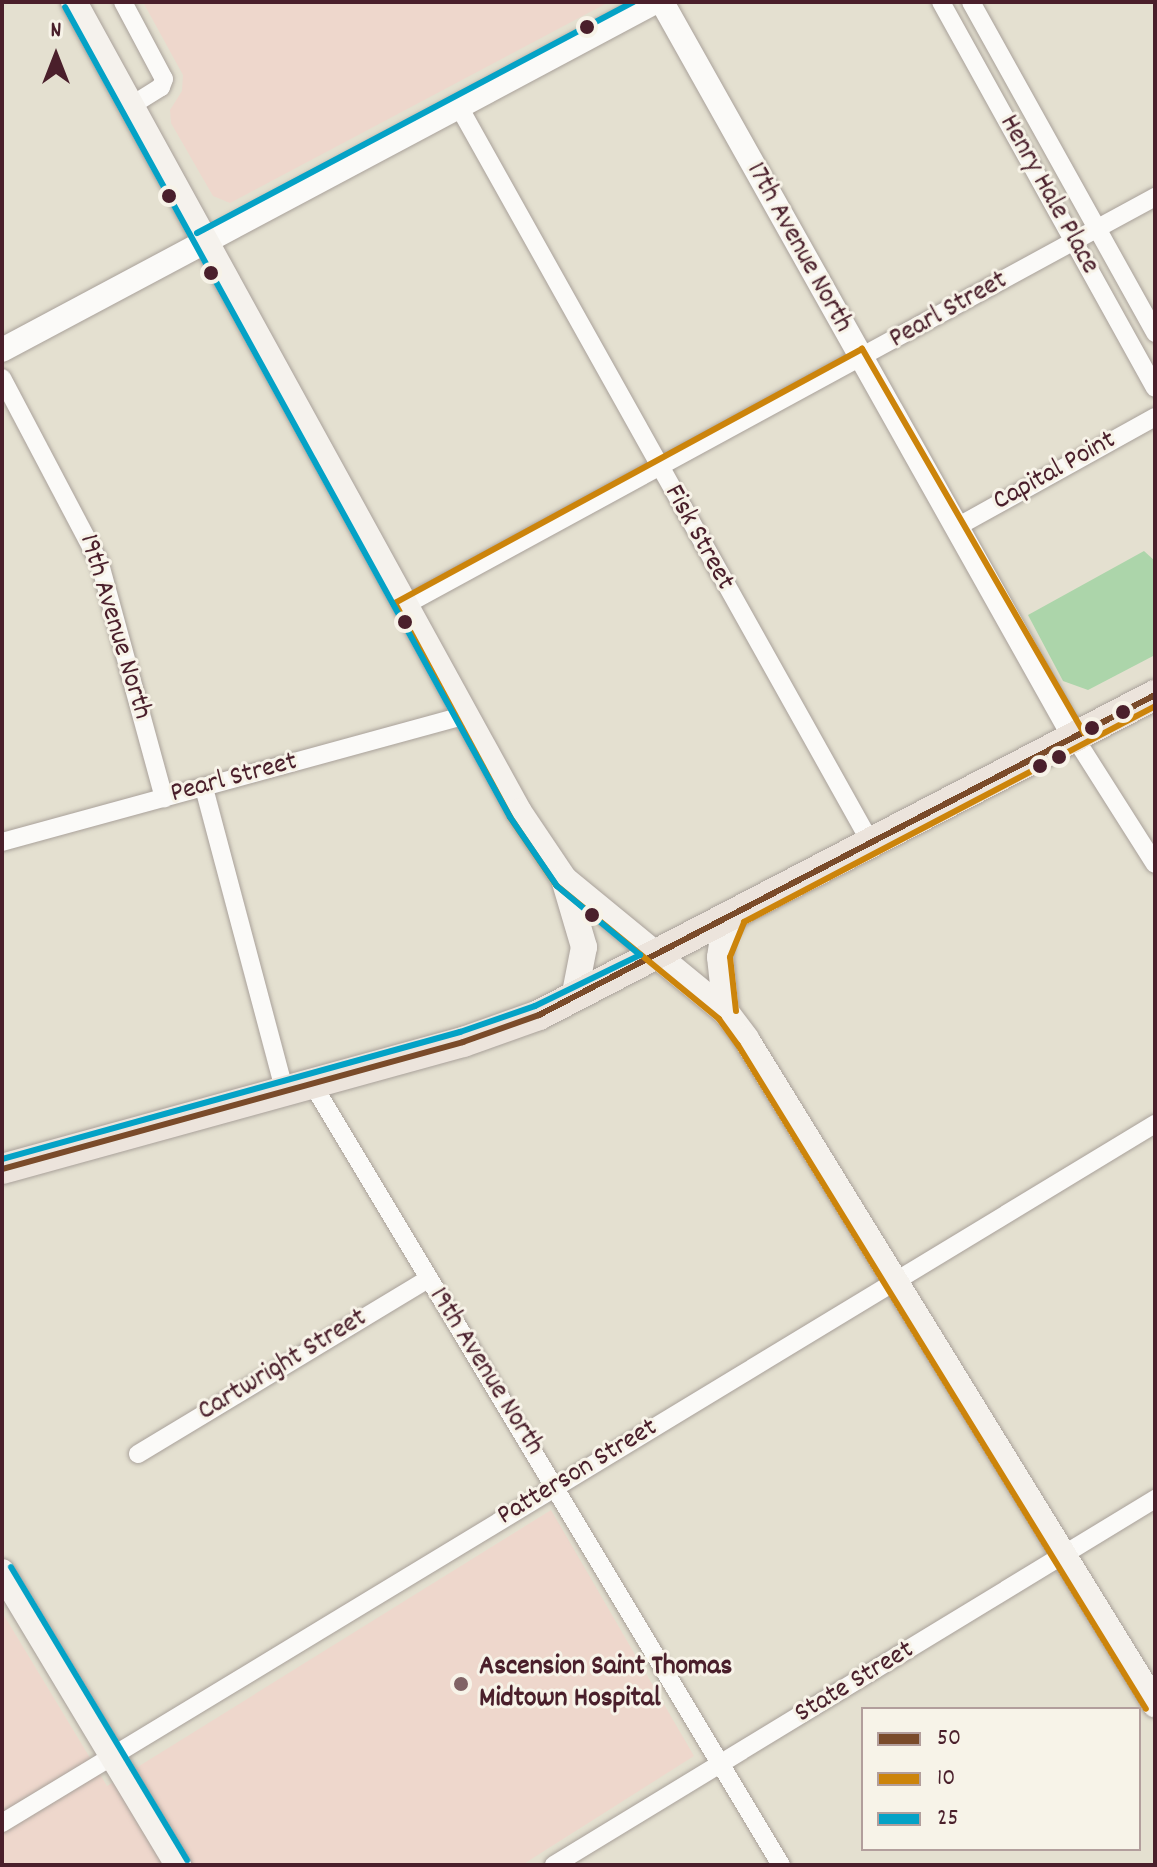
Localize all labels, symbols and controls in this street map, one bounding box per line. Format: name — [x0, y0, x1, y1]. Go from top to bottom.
north arrow — [16, 16, 96, 96]
text: N — [51, 16, 61, 47]
unlabelled marker — [579, 19, 595, 35]
street label: Henry Hale Place — [990, 110, 1106, 280]
street label: 17th Avenue North — [737, 157, 859, 339]
unlabelled marker — [161, 188, 177, 204]
unlabelled marker — [203, 265, 219, 281]
street label: Pearl Street — [884, 265, 1014, 357]
street label: Capital Point — [988, 425, 1122, 519]
street label: Fisk Street — [655, 479, 741, 597]
street label: 19th Avenue North — [70, 531, 158, 723]
unlabelled marker — [397, 614, 413, 630]
unlabelled marker — [1115, 704, 1131, 720]
unlabelled marker — [1084, 720, 1100, 736]
street label: Pearl Street — [167, 746, 301, 812]
unlabelled marker — [1051, 749, 1067, 765]
unlabelled marker — [1032, 758, 1048, 774]
unlabelled marker — [584, 907, 600, 923]
street label: 19th Avenue North — [420, 1282, 550, 1462]
street label: Cartwright Street — [192, 1302, 374, 1430]
street label: Patterson Street — [492, 1412, 664, 1534]
street label: State Street — [789, 1634, 921, 1732]
place label: Ascension Saint Thomas Midtown Hospital — [479, 1651, 732, 1717]
marker: Ascension Saint Thomas Midtown Hospital — [450, 1673, 472, 1695]
legend — [861, 1707, 1141, 1851]
text: 50 — [937, 1722, 961, 1756]
text: 10 — [937, 1762, 955, 1796]
text: 25 — [937, 1802, 959, 1836]

